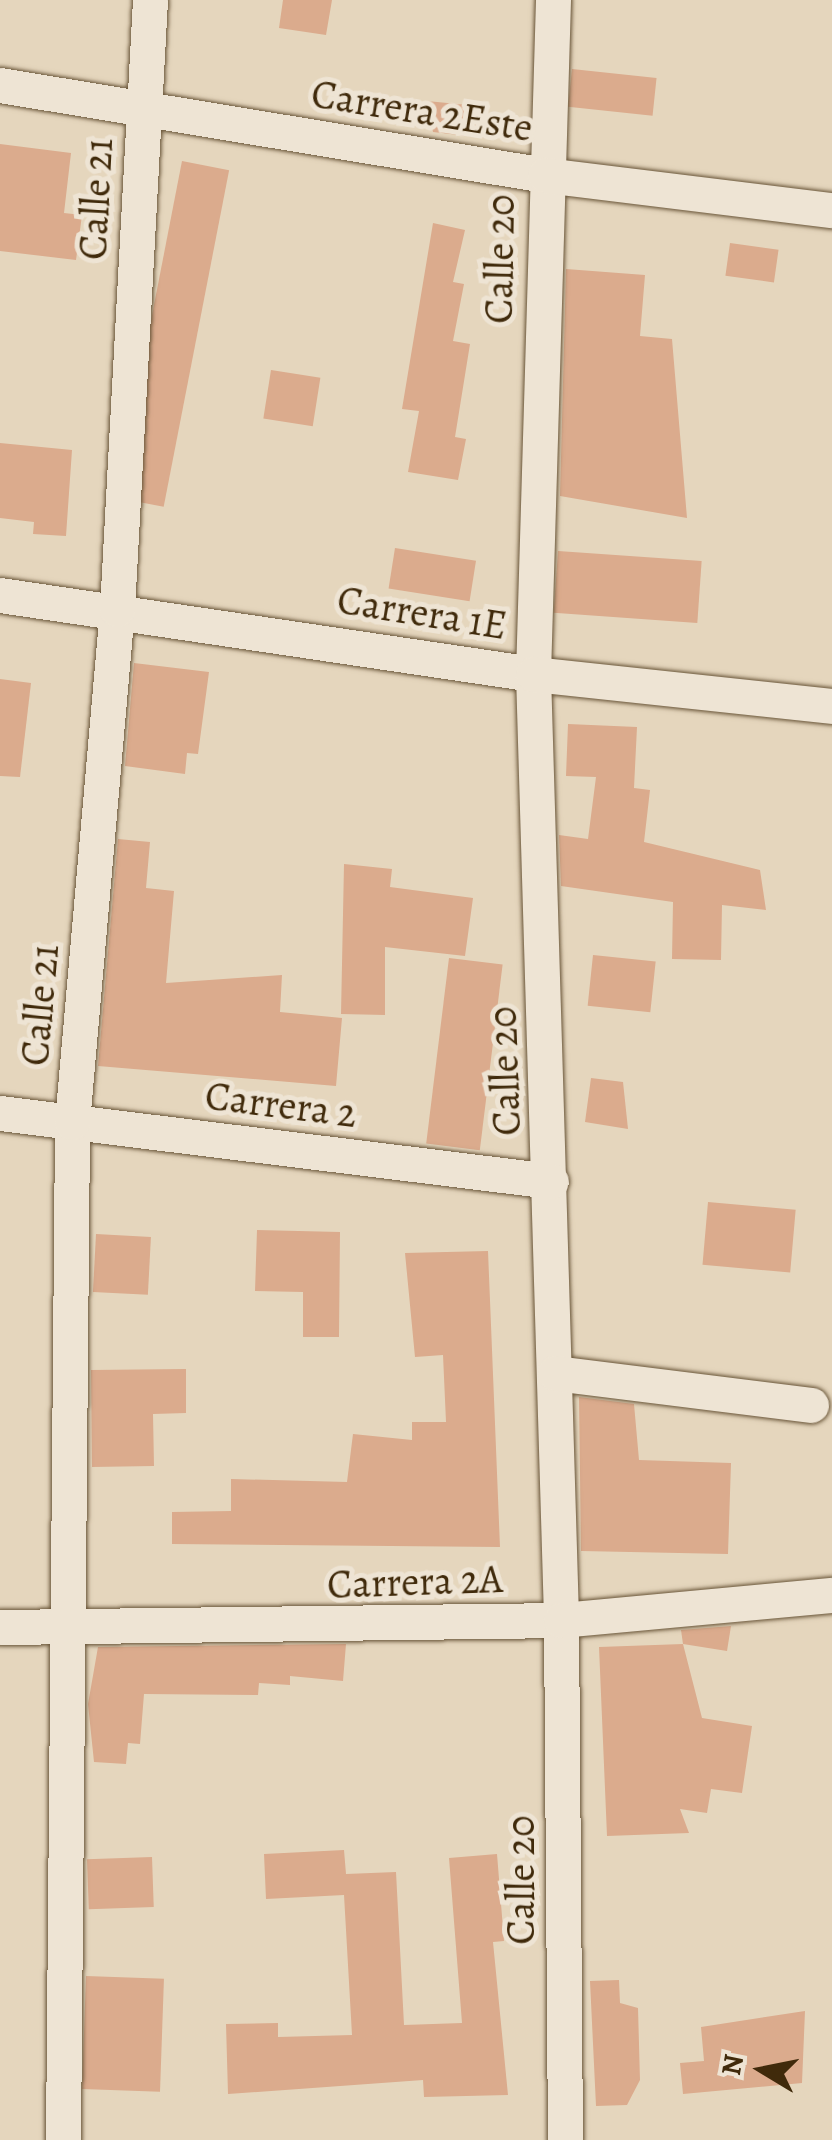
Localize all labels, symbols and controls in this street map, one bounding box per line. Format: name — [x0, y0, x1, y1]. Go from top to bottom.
street label: Carrera 2Este — [308, 70, 536, 152]
street label: Calle 21 — [69, 137, 123, 261]
street label: Calle 20 — [475, 194, 525, 324]
street label: Carrera 1E — [334, 576, 510, 650]
street label: Calle 21 — [11, 942, 69, 1068]
street label: Calle 20 — [479, 1006, 531, 1136]
street label: Carrera 2 — [202, 1072, 360, 1138]
street label: Carrera 2A — [326, 1555, 504, 1609]
street label: Calle 20 — [497, 1815, 545, 1945]
north arrow — [712, 2020, 812, 2120]
text: N — [712, 2051, 753, 2078]

